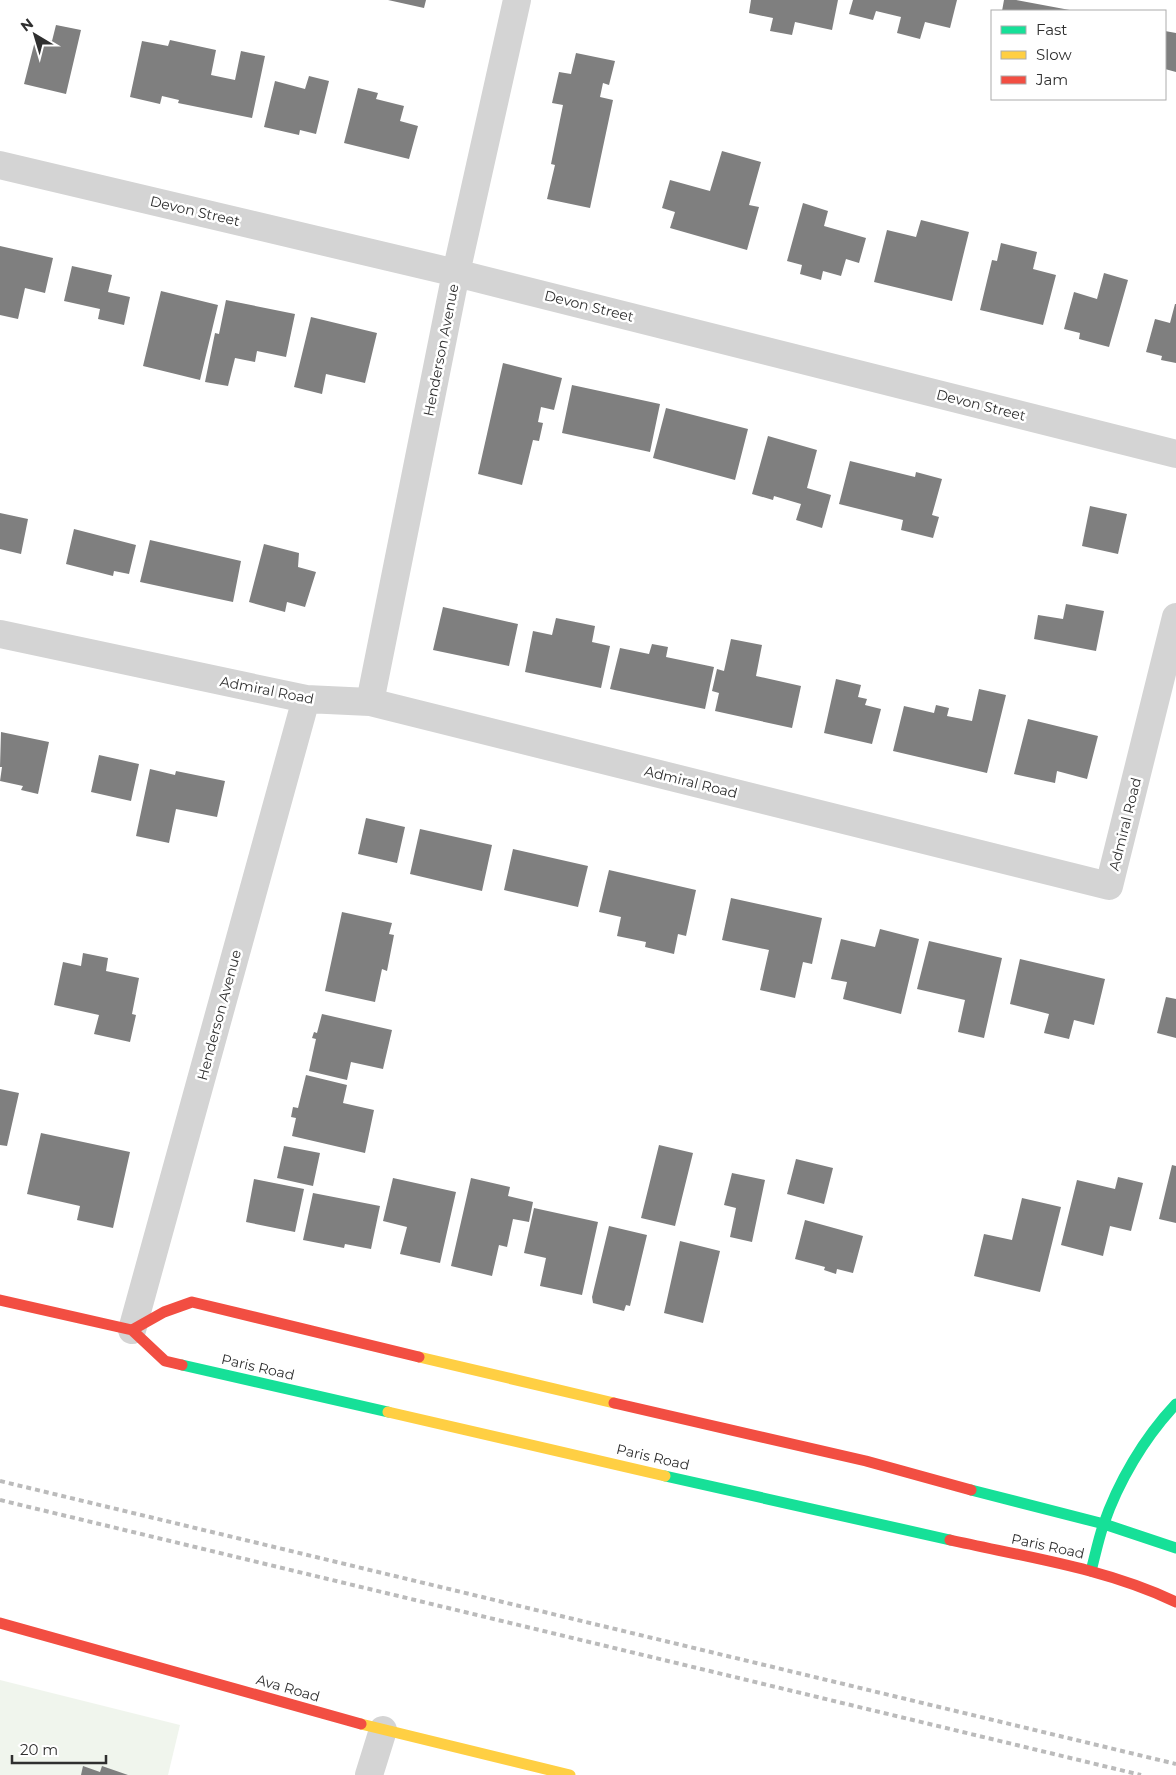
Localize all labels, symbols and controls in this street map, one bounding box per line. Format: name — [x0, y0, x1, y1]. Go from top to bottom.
north arrow — [10, 10, 60, 60]
legend — [991, 10, 1166, 100]
text: N — [17, 14, 37, 35]
text: Fast — [1036, 20, 1067, 39]
text: Slow — [1036, 45, 1072, 64]
text: Jam — [1035, 70, 1068, 89]
street label: Devon Street — [148, 192, 242, 230]
street label: Henderson Avenue — [419, 282, 463, 418]
street label: Devon Street — [542, 286, 636, 326]
street label: Devon Street — [934, 385, 1028, 425]
street label: Admiral Road — [218, 672, 316, 708]
street label: Admiral Road — [643, 762, 739, 802]
street label: Admiral Road — [1105, 776, 1145, 872]
street label: Henderson Avenue — [193, 948, 245, 1082]
street label: Paris Road — [220, 1350, 296, 1384]
street label: Paris Road — [615, 1440, 691, 1474]
street label: Paris Road — [1010, 1529, 1086, 1563]
street label: Ava Road — [254, 1670, 322, 1706]
scale bar — [12, 1732, 106, 1764]
text: 20 m — [20, 1740, 58, 1759]

